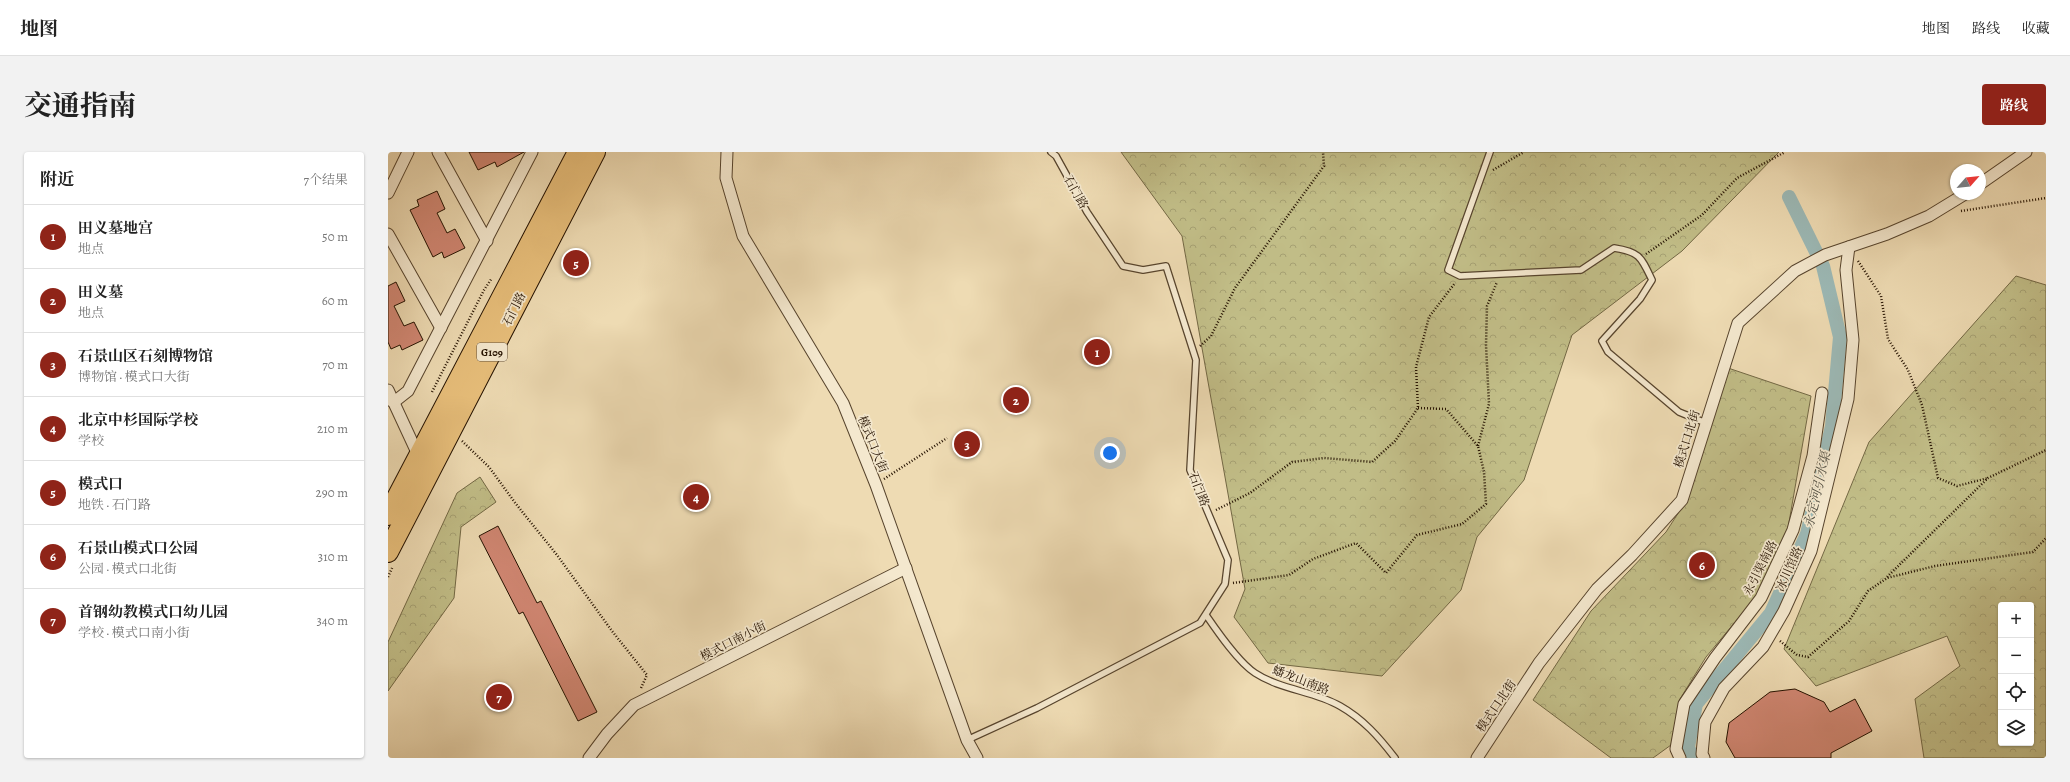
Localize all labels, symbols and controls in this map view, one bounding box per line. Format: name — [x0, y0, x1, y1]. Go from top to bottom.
text: 地图 — [20, 16, 58, 42]
text: 地图 — [1922, 19, 1950, 38]
text: 路线 — [1972, 19, 2000, 38]
text: 收藏 — [2022, 19, 2050, 38]
button: 路线 — [1982, 84, 2046, 125]
text: 交通指南 — [24, 87, 136, 125]
north arrow — [1950, 164, 1986, 200]
text: 附近 — [40, 168, 74, 191]
text: 7个结果 — [304, 171, 348, 188]
street label: 石门路 — [1060, 172, 1092, 212]
text: 田义墓地宫 — [78, 218, 153, 238]
text: 1 — [51, 228, 55, 245]
text: 50 m — [322, 228, 348, 245]
text: 地点 — [78, 240, 104, 257]
pin: 5 — [563, 248, 589, 278]
text: 田义墓 — [78, 282, 123, 302]
street label: 石门路 — [499, 289, 529, 329]
text: 2 — [50, 292, 56, 309]
text: 60 m — [322, 292, 348, 309]
text: 地点 — [78, 304, 104, 321]
pin: 1 — [1084, 337, 1110, 367]
road number: G109 — [477, 343, 507, 361]
text: 石景山区石刻博物馆 — [78, 346, 213, 366]
text: 3 — [50, 356, 56, 373]
text: 70 m — [322, 356, 348, 373]
text: 博物馆 · 模式口大街 — [78, 368, 190, 385]
pin: 2 — [1003, 385, 1029, 415]
street label: 模式口北街 — [1671, 407, 1704, 470]
text: 北京中杉国际学校 — [78, 410, 198, 430]
street label: 模式口大街 — [854, 413, 892, 476]
text: 4 — [50, 420, 56, 437]
text: 210 m — [317, 420, 348, 437]
pin: 3 — [954, 429, 980, 459]
text: 学校 — [78, 432, 104, 449]
your location — [1100, 443, 1120, 463]
water label: 永定河引水渠 — [1800, 448, 1835, 530]
street label: 石门路 — [1185, 469, 1213, 509]
text: 模式口 — [78, 474, 123, 494]
pin: 4 — [683, 482, 709, 512]
text: 5 — [50, 484, 56, 501]
text: 290 m — [316, 484, 348, 501]
text: 地铁 · 石门路 — [78, 496, 151, 513]
text: 石景山模式口公园 — [78, 538, 198, 558]
street label: 永引渠南路 — [1739, 538, 1781, 598]
street label: 冰川馆路 — [1772, 544, 1806, 594]
text: 6 — [50, 548, 56, 565]
text: 310 m — [318, 548, 348, 565]
pin: 6 — [1689, 550, 1715, 580]
text: 公园 · 模式口北街 — [78, 560, 177, 577]
text: 首钢幼教模式口幼儿园 — [78, 602, 228, 622]
map controls — [1998, 602, 2034, 746]
button: + — [1998, 602, 2034, 638]
text: 7 — [50, 612, 56, 629]
text: 340 m — [316, 612, 348, 629]
street label: 模式口南小街 — [697, 617, 770, 664]
text: 学校 · 模式口南小街 — [78, 624, 190, 641]
button: − — [1998, 638, 2034, 674]
street label: 蟠龙山南路 — [1270, 662, 1332, 698]
button: locate — [1998, 674, 2034, 710]
street label: 模式口北街 — [1473, 676, 1520, 735]
pin: 7 — [486, 682, 512, 712]
button: layers — [1998, 710, 2034, 746]

